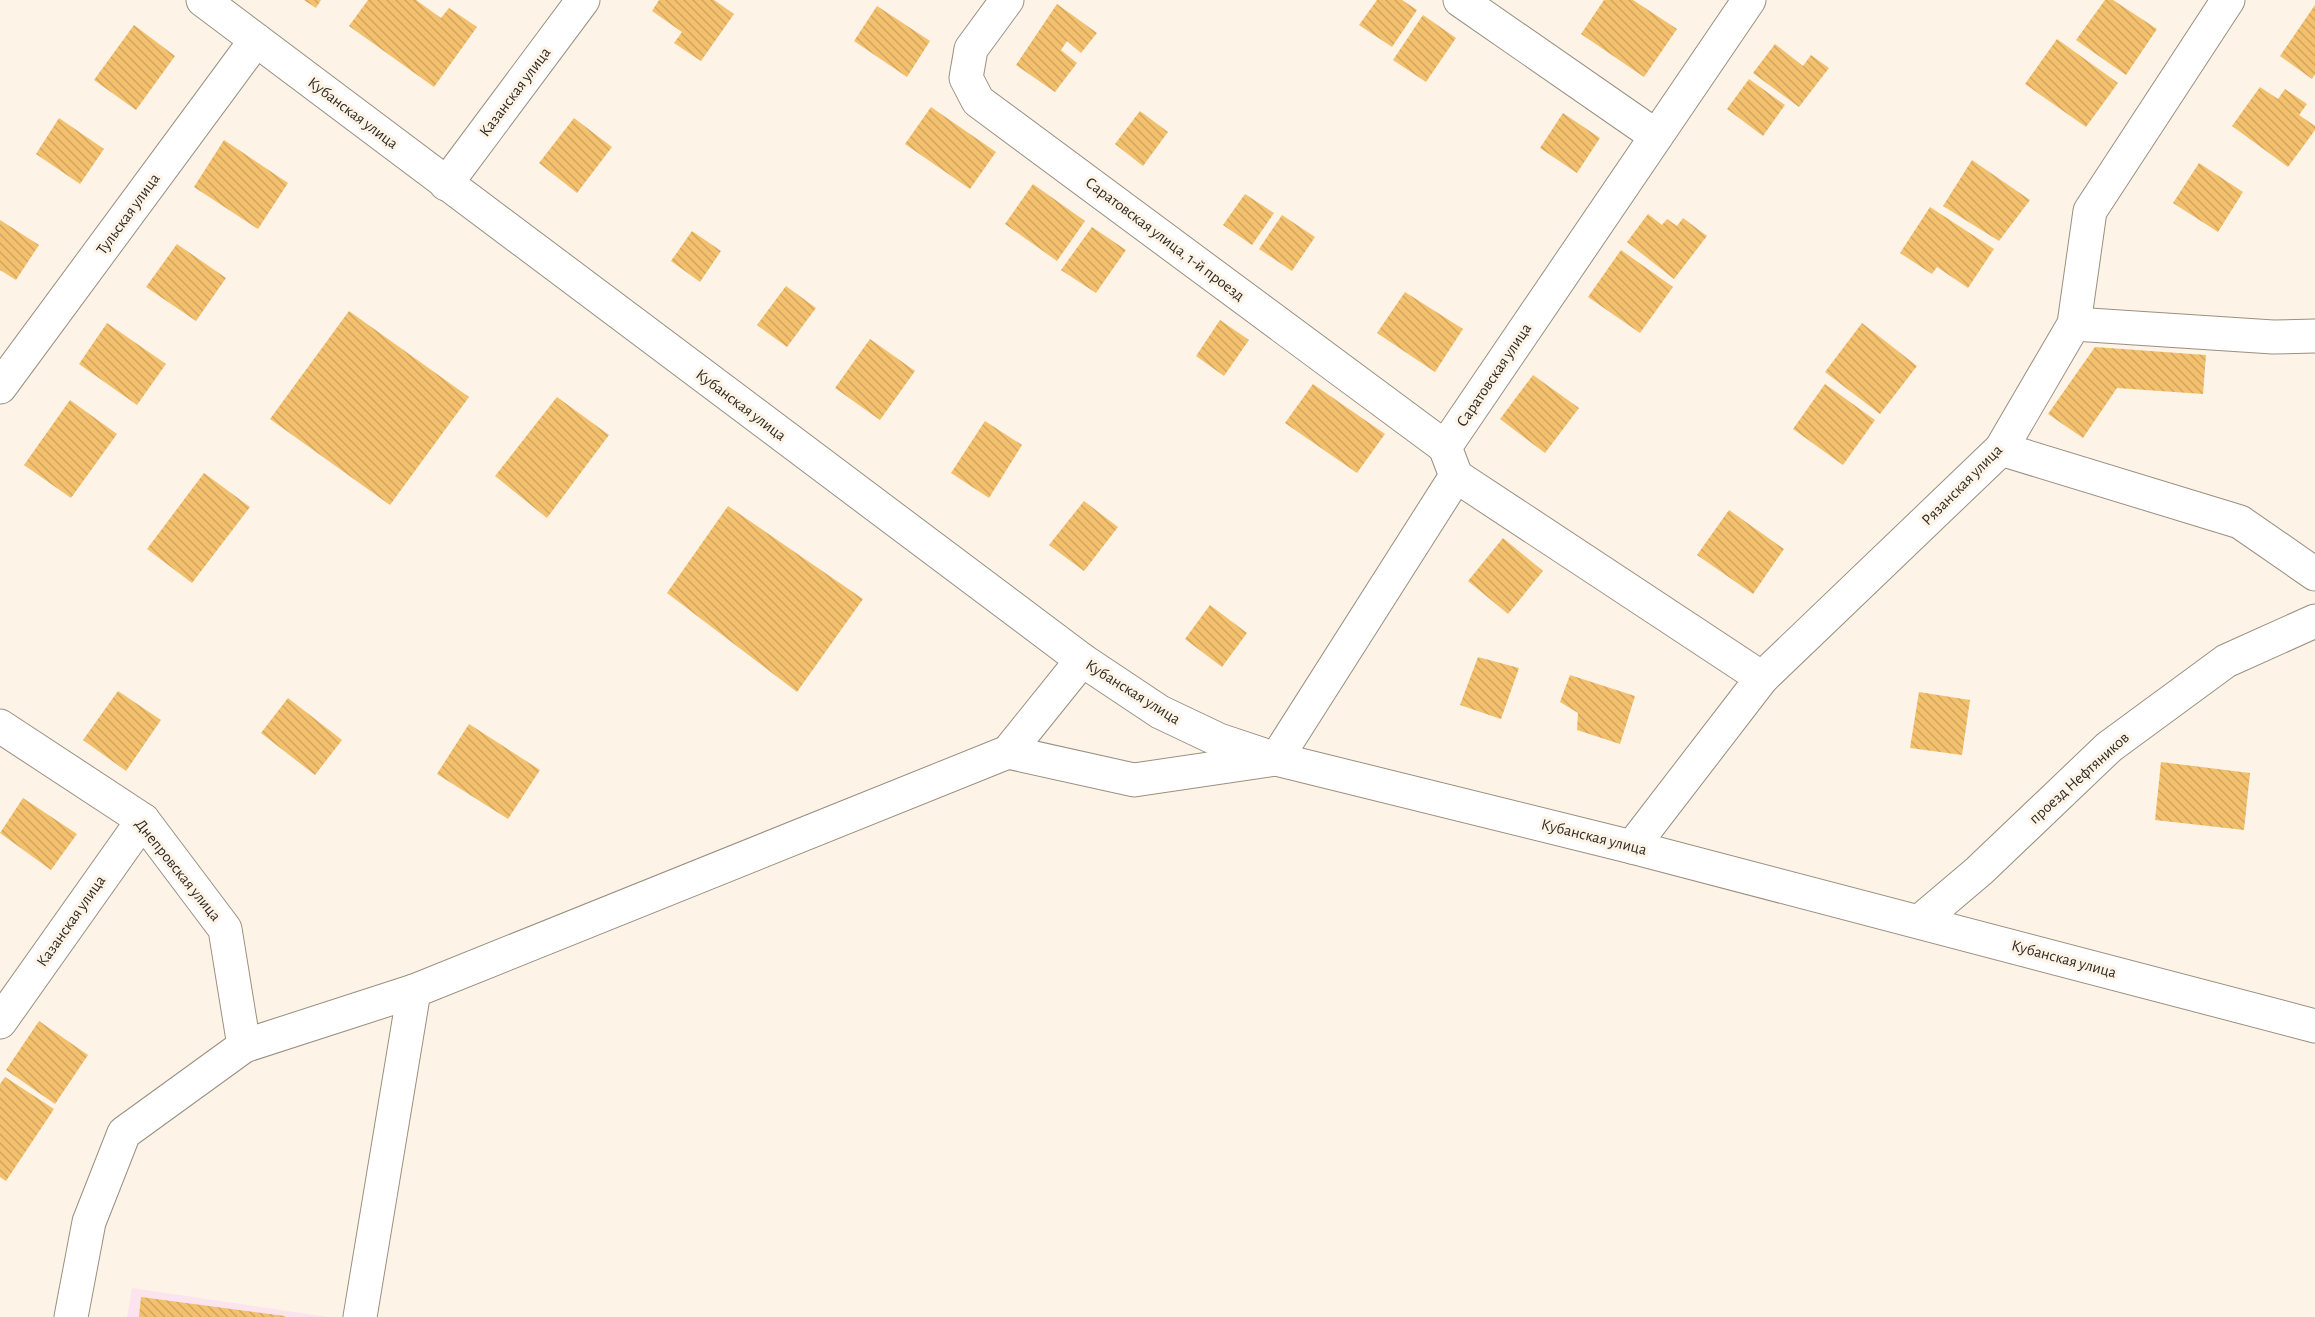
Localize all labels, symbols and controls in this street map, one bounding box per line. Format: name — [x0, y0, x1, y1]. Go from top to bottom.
street label: Казанская улица — [476, 44, 554, 140]
street label: Кубанская улица — [304, 74, 401, 153]
street label: Тульская улица — [93, 171, 163, 258]
street label: Саратовская улица, 1-й проезд — [1082, 174, 1248, 305]
street label: Саратовская улица — [1454, 320, 1535, 430]
street label: Кубанская улица — [692, 366, 789, 445]
street label: Рязанская улица — [1919, 442, 2006, 529]
street label: Кубанская улица — [1082, 657, 1183, 728]
street label: проезд Нефтяников — [2026, 729, 2132, 827]
street label: Днепровская улица — [131, 816, 224, 925]
street label: Кубанская улица — [1539, 816, 1648, 859]
street label: Казанская улица — [34, 872, 109, 970]
street label: Кубанская улица — [2009, 937, 2118, 982]

